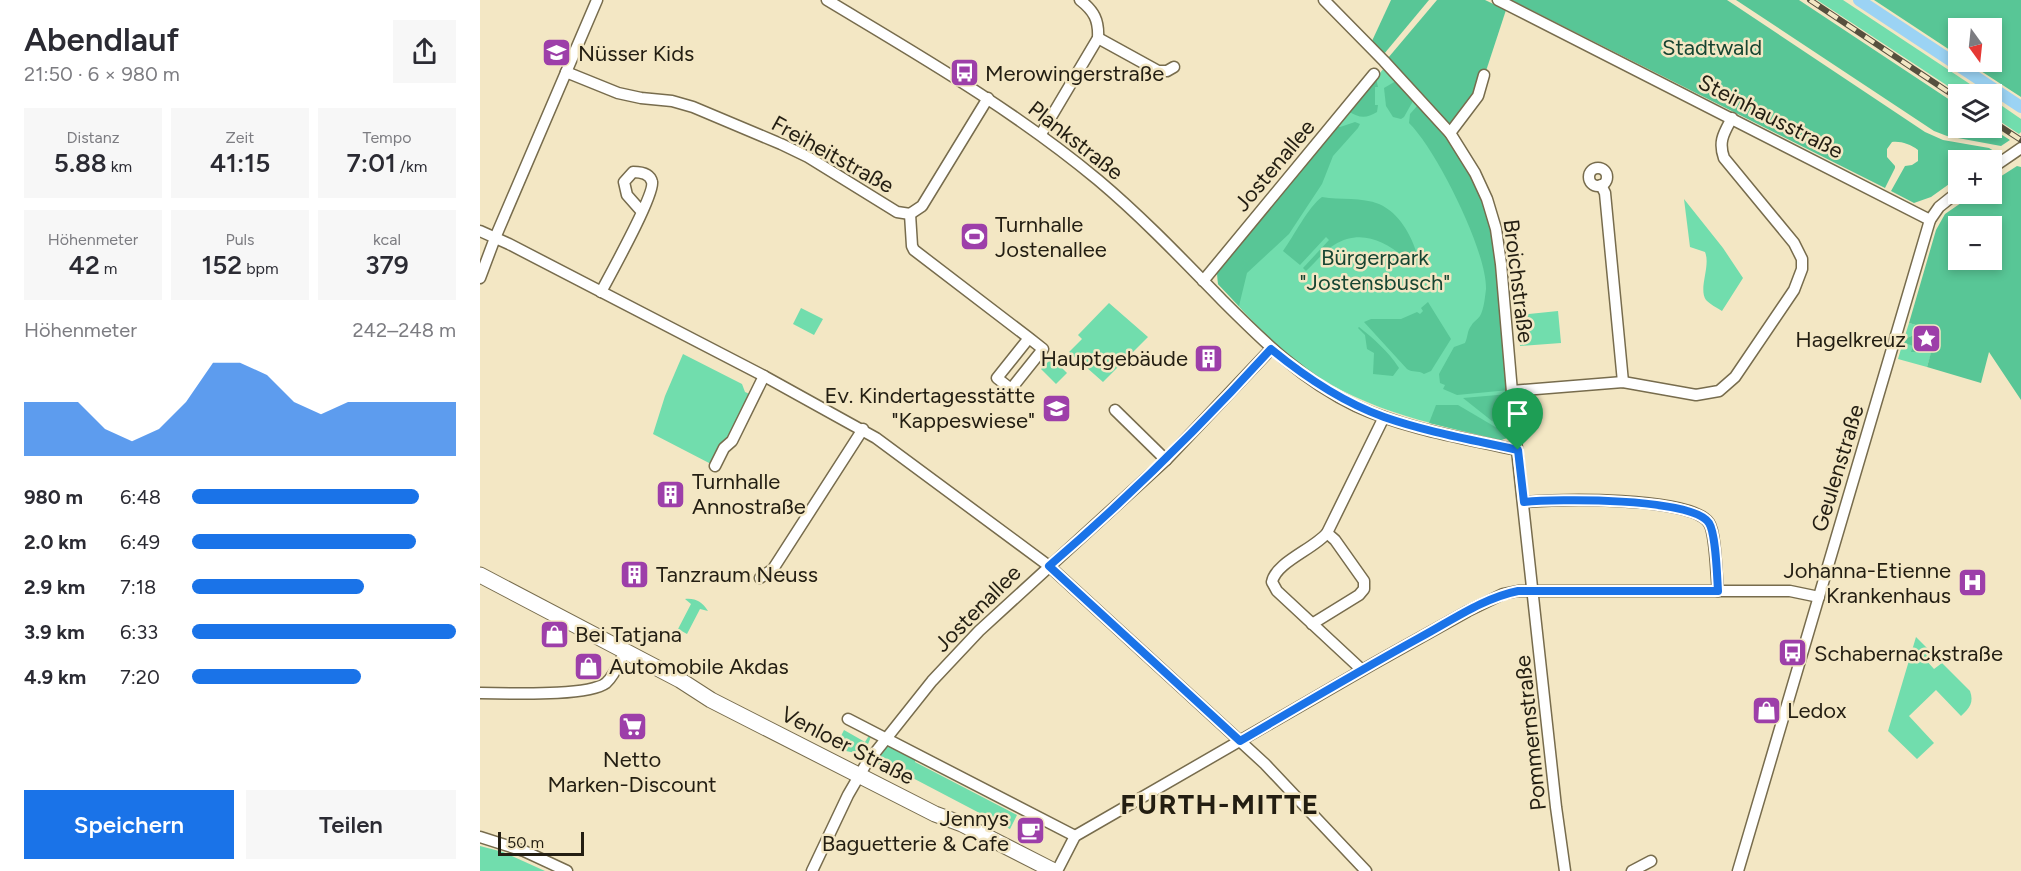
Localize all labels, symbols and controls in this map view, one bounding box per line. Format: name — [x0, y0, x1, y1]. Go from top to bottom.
north arrow — [1948, 18, 2002, 72]
map controls — [1948, 18, 2002, 270]
text: Abendlauf — [24, 20, 179, 59]
button: share — [393, 20, 456, 83]
park label: Stadtwald — [1662, 34, 1762, 61]
school or university icon: Nüsser Kids — [541, 37, 573, 69]
place label: Nüsser Kids — [578, 40, 694, 67]
bus stop icon: Merowingerstraße — [948, 57, 980, 89]
place label: Merowingerstraße — [985, 60, 1164, 87]
text: 21:50 · 6 × 980 m — [24, 62, 180, 86]
street label: Steinhausstraße — [1694, 68, 1848, 165]
button: layers — [1948, 84, 2002, 138]
street label: Plankstraße — [1023, 95, 1129, 186]
street label: Freiheitstraße — [767, 110, 899, 199]
street label: Jostenallee — [1228, 114, 1321, 217]
text: Distanz — [66, 128, 120, 147]
text: Zeit — [226, 128, 254, 147]
text: Tempo — [363, 128, 411, 147]
text: 5.88 — [54, 147, 107, 179]
text: 41:15 — [210, 147, 270, 179]
text: 7:01 — [347, 147, 396, 179]
button: + — [1948, 150, 2002, 204]
text: km — [107, 157, 132, 176]
text: /km — [396, 157, 427, 176]
place label: Turnhalle Jostenallee — [995, 211, 1107, 263]
button: − — [1948, 216, 2002, 270]
street label: Broichstraße — [1498, 218, 1539, 345]
sports icon: Turnhalle Jostenallee — [958, 221, 990, 253]
text: Höhenmeter — [48, 230, 138, 249]
text: Puls — [225, 230, 255, 249]
text: kcal — [373, 230, 401, 249]
park label: Bürgerpark "Jostensbusch" — [1300, 244, 1450, 296]
text: 42 — [69, 249, 100, 281]
text: 152 — [201, 249, 242, 281]
text: 379 — [365, 249, 409, 281]
text: m — [100, 259, 117, 278]
text: bpm — [242, 259, 279, 278]
text: Höhenmeter — [24, 318, 137, 342]
text: 242–248 m — [352, 318, 456, 342]
place icon: Hagelkreuz — [1911, 323, 1943, 355]
place label: Hagelkreuz — [1795, 326, 1906, 353]
building icon: Hauptgebäude — [1193, 342, 1225, 374]
place label: Hauptgebäude — [1041, 345, 1188, 372]
place label: Ev. Kindertagesstätte "Kappeswiese" — [824, 382, 1035, 434]
pin — [1492, 388, 1543, 450]
school or university icon: Ev. Kindertagesstätte "Kappeswiese" — [1040, 392, 1072, 424]
icon: arrive — [1501, 397, 1534, 430]
street label: Geulenstraße — [1805, 401, 1870, 535]
place label: Turnhalle Annostraße — [692, 468, 806, 520]
building icon: Turnhalle Annostraße — [655, 478, 687, 510]
text: 980 m — [24, 485, 83, 509]
text: 6:48 — [120, 485, 161, 509]
text: 2.0 km — [24, 530, 86, 554]
text: 6:49 — [120, 530, 160, 554]
place label: Johanna-Etienne Krankenhaus — [1783, 557, 1951, 609]
building icon: Tanzraum Neuss — [619, 558, 651, 590]
street label: Jostenallee — [928, 559, 1026, 657]
place label: Tanzraum Neuss — [656, 561, 818, 588]
hospital icon: Johanna-Etienne Krankenhaus — [1956, 567, 1988, 599]
text: 2.9 km — [24, 575, 85, 599]
text: 7:18 — [120, 575, 156, 599]
shop icon: Bei Tatjana — [538, 618, 570, 650]
text: 3.9 km — [24, 620, 85, 644]
text: 6:33 — [120, 620, 158, 644]
place label: Bei Tatjana — [575, 621, 682, 648]
bus stop icon: Schabernackstraße — [1777, 637, 1809, 669]
place label: Schabernackstraße — [1814, 640, 2003, 667]
shop icon: Automobile Akdas — [572, 650, 604, 682]
place label: Automobile Akdas — [609, 653, 789, 680]
street label: Pommernstraße — [1509, 654, 1552, 812]
text: 4.9 km — [24, 665, 86, 689]
text: 7:20 — [120, 665, 160, 689]
shop icon: Ledox — [1750, 694, 1782, 726]
place label: Ledox — [1787, 697, 1847, 724]
street label: Venloer Straße — [777, 700, 919, 791]
supermarket icon: Netto Marken-Discount — [616, 711, 648, 743]
place label: Netto Marken-Discount — [547, 746, 717, 798]
district label: FURTH-MITTE — [1120, 787, 1320, 821]
button: Speichern — [24, 790, 234, 859]
button: Teilen — [246, 790, 456, 859]
place label: Jennys Baguetterie & Cafe — [822, 805, 1009, 857]
cafe icon: Jennys Baguetterie & Cafe — [1014, 815, 1046, 847]
scale bar — [498, 829, 584, 856]
text: 50 m — [507, 833, 544, 852]

